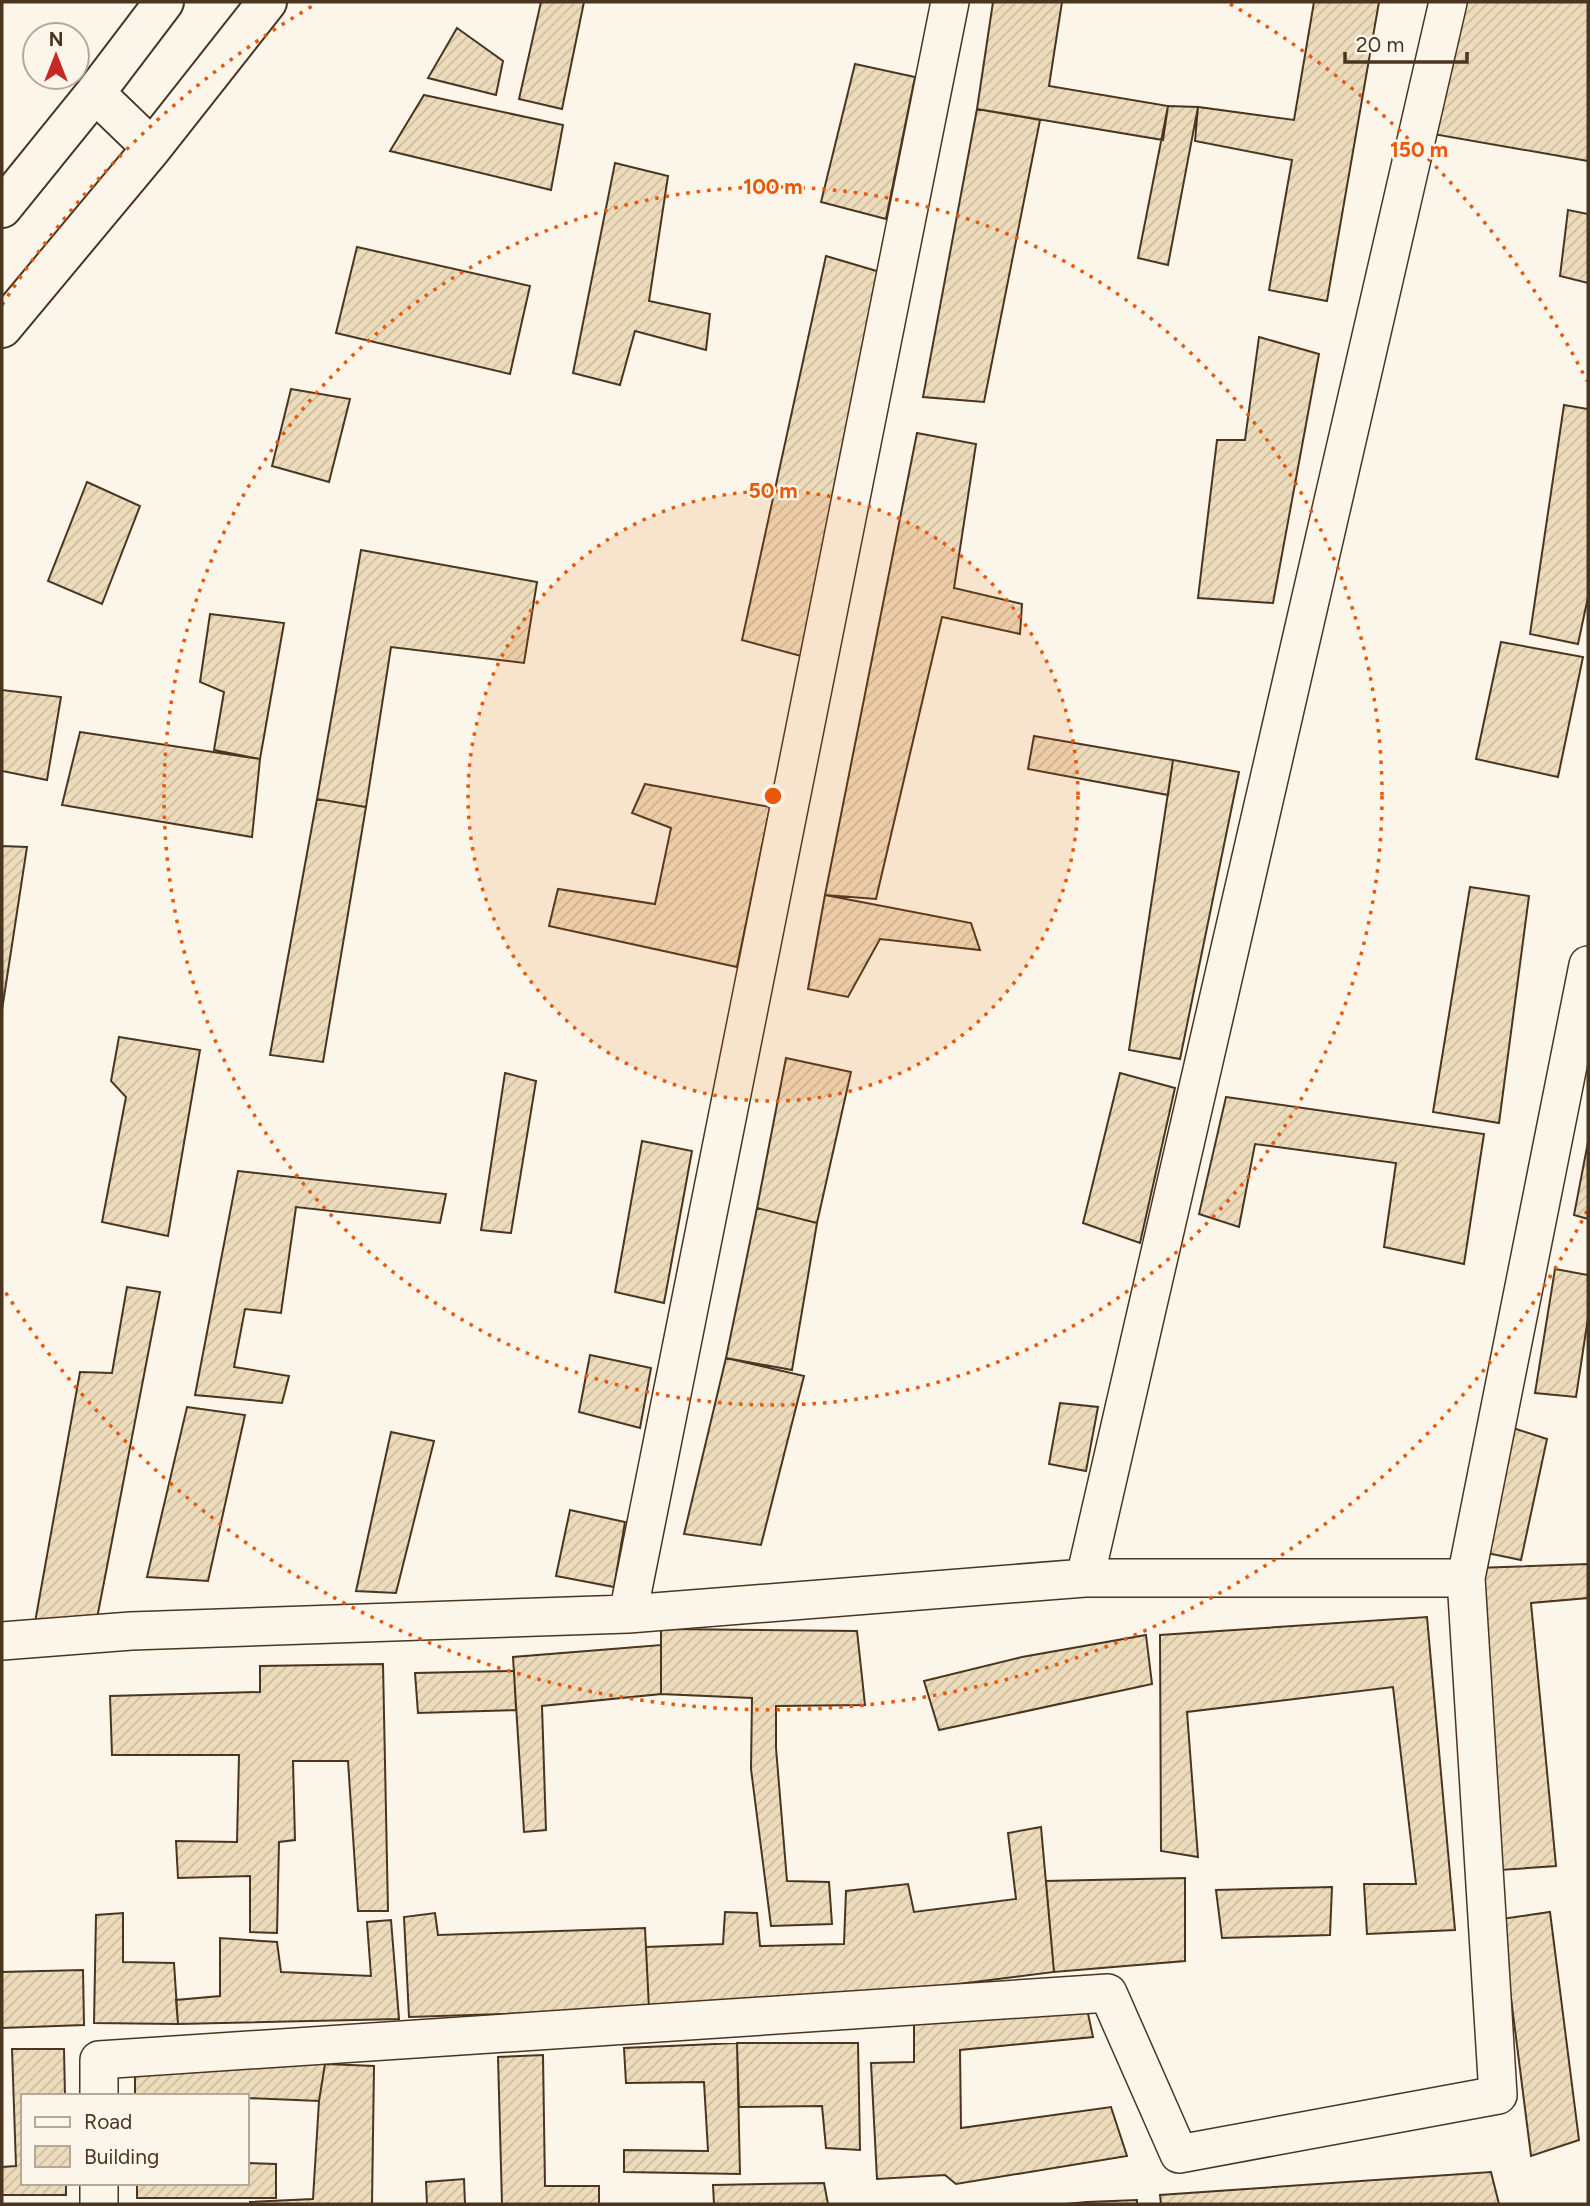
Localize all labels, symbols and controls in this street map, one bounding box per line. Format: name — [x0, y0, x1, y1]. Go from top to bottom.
north arrow — [21, 21, 91, 91]
scale bar — [1345, 21, 1468, 65]
text: N — [49, 28, 63, 51]
text: 20 m — [1356, 32, 1404, 57]
text: 150 m — [1390, 137, 1448, 162]
text: 100 m — [743, 174, 803, 199]
text: 50 m — [748, 478, 798, 503]
centre of rings — [761, 784, 785, 808]
legend — [21, 2094, 248, 2185]
text: Road — [84, 2109, 132, 2134]
text: Building — [84, 2144, 159, 2169]

